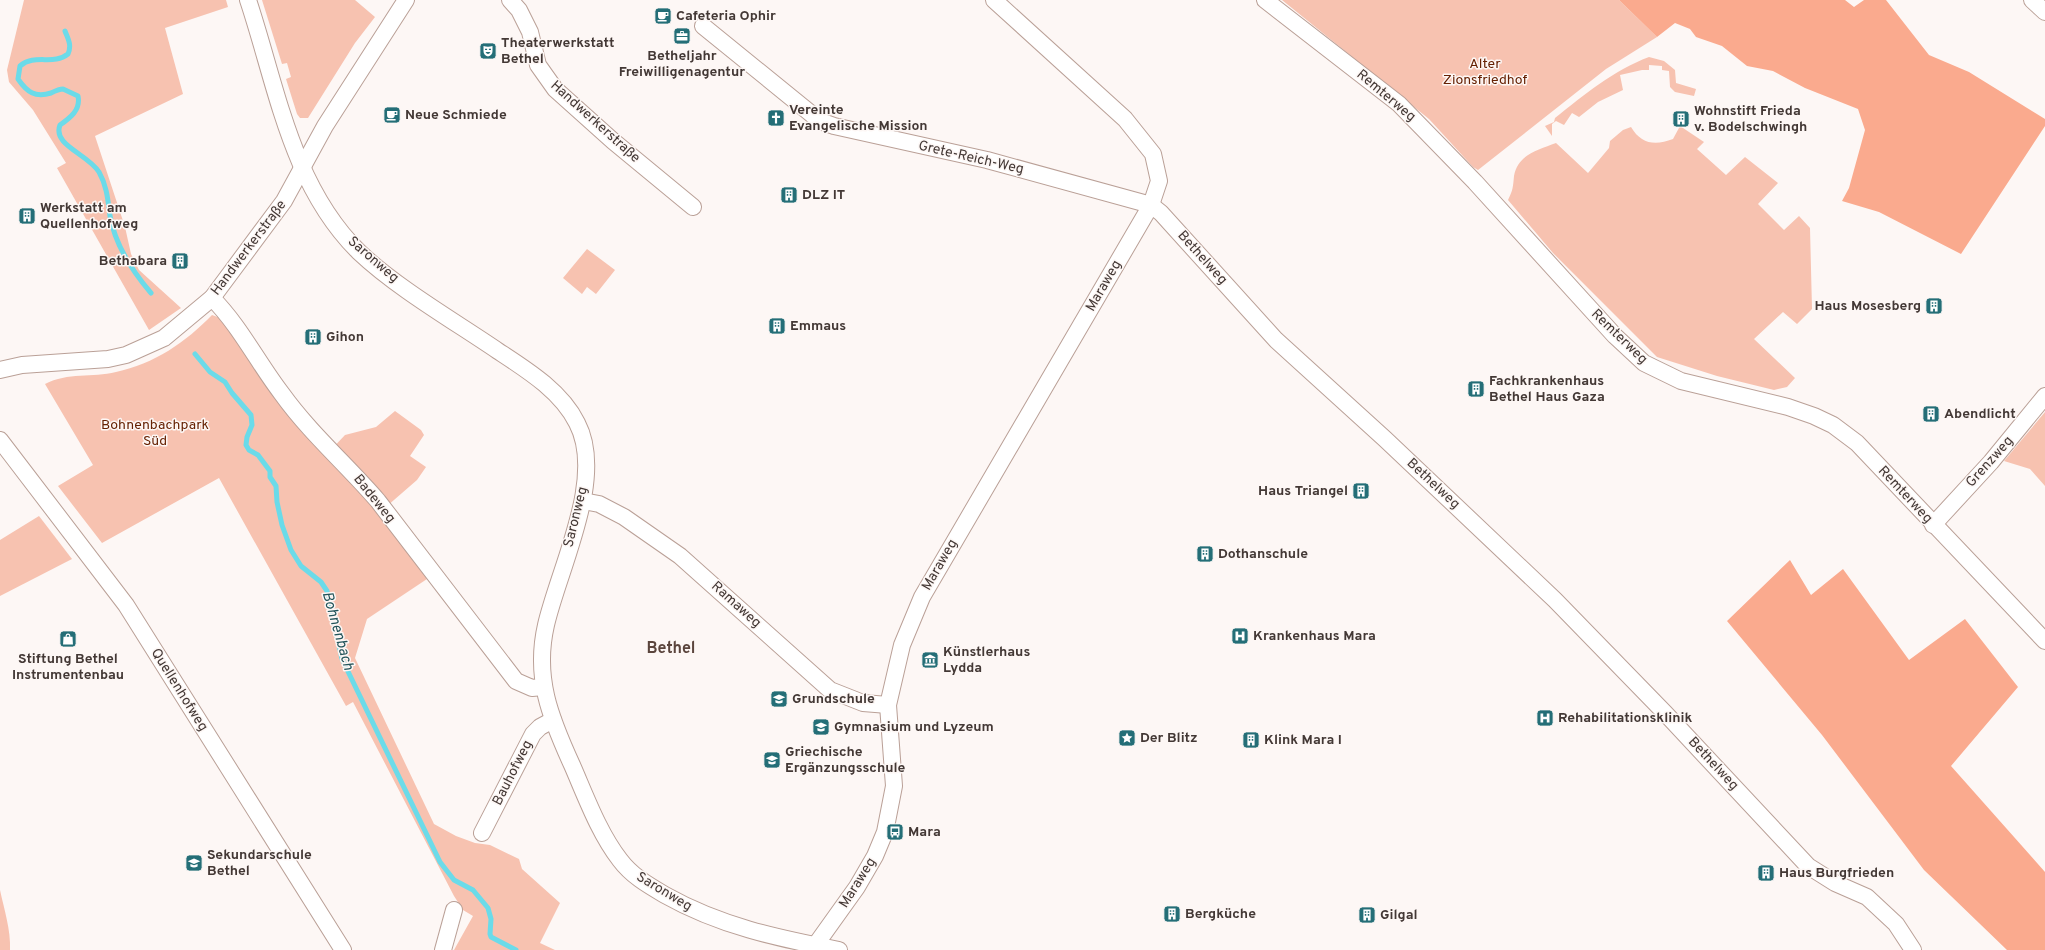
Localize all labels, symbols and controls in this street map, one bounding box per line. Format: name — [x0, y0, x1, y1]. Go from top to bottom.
cafe icon: Cafeteria Ophir — [653, 6, 673, 26]
place label: Cafeteria Ophir — [676, 8, 776, 25]
office icon: Betheljahr Freiwilligenagentur — [672, 26, 692, 46]
place label: Theaterwerkstatt Bethel — [501, 35, 615, 68]
theatre icon: Theaterwerkstatt Bethel — [478, 41, 498, 61]
place label: Betheljahr Freiwilligenagentur — [619, 48, 745, 81]
park label: Alter Zionsfriedhof — [1443, 56, 1528, 89]
street label: Remterweg — [1353, 66, 1419, 126]
street label: Handwerkerstraße — [547, 77, 643, 167]
place label: Vereinte Evangelische Mission — [789, 102, 928, 135]
place label: Wohnstift Frieda v. Bodelschwingh — [1694, 103, 1807, 136]
cafe icon: Neue Schmiede — [382, 105, 402, 125]
place label: Neue Schmiede — [405, 107, 507, 124]
church icon: Vereinte Evangelische Mission — [766, 108, 786, 128]
building icon: Wohnstift Frieda v. Bodelschwingh — [1671, 109, 1691, 129]
street label: Grete-Reich-Weg — [917, 138, 1025, 178]
building icon: DLZ IT — [779, 185, 799, 205]
place label: DLZ IT — [802, 187, 845, 204]
street label: Handwerkerstraße — [208, 197, 290, 299]
place label: Werkstatt am Quellenhofweg — [40, 200, 138, 233]
building icon: Werkstatt am Quellenhofweg — [17, 206, 37, 226]
street label: Bethelweg — [1173, 228, 1231, 288]
street label: Saronweg — [344, 233, 402, 287]
building icon: Bethabara — [170, 251, 190, 271]
place label: Bethabara — [99, 253, 167, 270]
street label: Maraweg — [1083, 257, 1125, 315]
building icon: Haus Mosesberg — [1924, 296, 1944, 316]
place label: Haus Mosesberg — [1814, 298, 1921, 315]
street label: Remterweg — [1587, 306, 1651, 368]
building icon: Emmaus — [767, 316, 787, 336]
place label: Emmaus — [790, 318, 846, 335]
building icon: Gihon — [303, 327, 323, 347]
place label: Gihon — [326, 329, 364, 346]
place label: Fachkrankenhaus Bethel Haus Gaza — [1489, 373, 1605, 406]
building icon: Fachkrankenhaus Bethel Haus Gaza — [1466, 379, 1486, 399]
building icon: Abendlicht — [1921, 404, 1941, 424]
place label: Abendlicht — [1944, 406, 2016, 423]
park label: Bohnenbachpark Süd — [101, 417, 209, 450]
street label: Grenzweg — [1963, 433, 2017, 491]
street label: Bethelweg — [1403, 455, 1463, 513]
street label: Remterweg — [1874, 463, 1936, 527]
street label: Badeweg — [349, 471, 399, 527]
building icon: Haus Triangel — [1351, 481, 1371, 501]
place label: Haus Triangel — [1258, 483, 1348, 500]
street label: Saronweg — [560, 485, 592, 549]
street label: Maraweg — [919, 536, 961, 594]
building icon: Dothanschule — [1195, 544, 1215, 564]
place label: Dothanschule — [1218, 546, 1308, 563]
street label: Ramaweg — [707, 578, 765, 632]
water label: Bohnenbach — [317, 589, 357, 673]
hospital icon: Krankenhaus Mara — [1230, 626, 1250, 646]
place label: Krankenhaus Mara — [1253, 628, 1376, 645]
shop icon: Stiftung Bethel Instrumentenbau — [58, 629, 78, 649]
district label: Bethel — [646, 639, 696, 659]
place label: Künstlerhaus Lydda — [943, 644, 1030, 677]
street label: Quellenhofweg — [147, 645, 211, 735]
museum icon: Künstlerhaus Lydda — [920, 650, 940, 670]
place label: Stiftung Bethel Instrumentenbau — [12, 651, 124, 684]
school or university icon: Grundschule — [769, 689, 789, 709]
place label: Grundschule — [792, 691, 875, 708]
hospital icon: Rehabilitationsklinik — [1535, 708, 1555, 728]
place label: Rehabilitationsklinik — [1558, 710, 1692, 727]
school or university icon: Gymnasium und Lyzeum — [811, 717, 831, 737]
place label: Gymnasium und Lyzeum — [834, 719, 994, 736]
place icon: Der Blitz — [1117, 728, 1137, 748]
place label: Der Blitz — [1140, 730, 1198, 747]
building icon: Klink Mara I — [1241, 730, 1261, 750]
place label: Klink Mara I — [1264, 732, 1342, 749]
street label: Bethelweg — [1684, 734, 1742, 794]
street label: Bauhofweg — [489, 738, 537, 808]
place label: Griechische Ergänzungsschule — [785, 744, 906, 777]
school or university icon: Griechische Ergänzungsschule — [762, 750, 782, 770]
bus stop icon: Mara — [885, 822, 905, 842]
place label: Mara — [908, 824, 941, 841]
place label: Sekundarschule Bethel — [207, 847, 312, 880]
school or university icon: Sekundarschule Bethel — [184, 853, 204, 873]
street label: Maraweg — [836, 855, 880, 911]
building icon: Haus Burgfrieden — [1756, 863, 1776, 883]
place label: Haus Burgfrieden — [1779, 865, 1894, 882]
street label: Saronweg — [633, 869, 695, 915]
building icon: Bergküche — [1162, 904, 1182, 924]
building icon: Gilgal — [1357, 905, 1377, 925]
place label: Bergküche — [1185, 906, 1256, 923]
place label: Gilgal — [1380, 907, 1418, 924]

